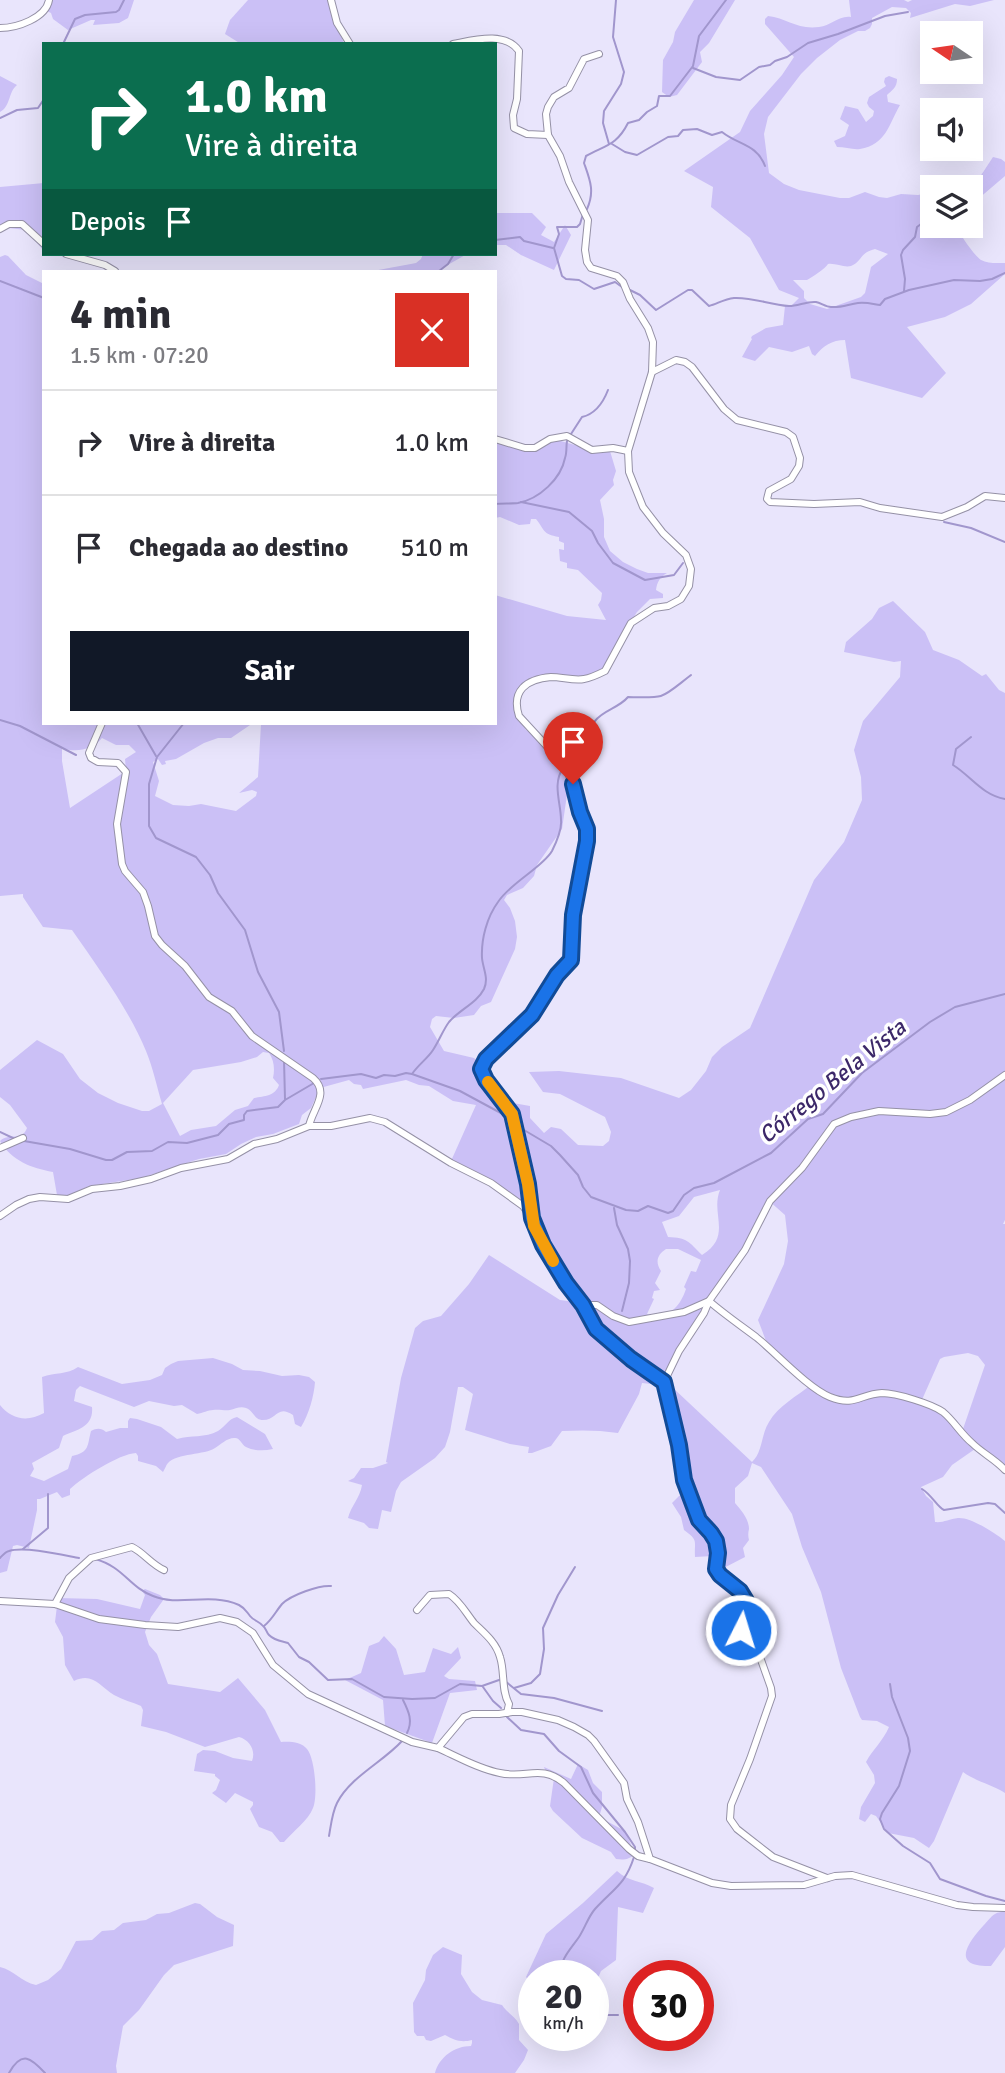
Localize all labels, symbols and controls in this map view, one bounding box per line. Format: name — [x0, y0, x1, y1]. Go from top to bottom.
north arrow — [920, 21, 984, 84]
map controls — [920, 21, 983, 238]
text: 1.0 km — [185, 66, 328, 126]
icon: right — [70, 70, 161, 161]
button: sound — [920, 98, 983, 161]
text: Vire à direita — [185, 126, 358, 165]
button: layers — [920, 175, 983, 238]
icon: arrive — [160, 203, 198, 241]
text: Depois — [70, 206, 146, 238]
text: 4 min — [70, 289, 171, 340]
button: close — [395, 293, 469, 367]
text: 1.5 km · 07:20 — [70, 341, 209, 370]
icon: right — [70, 424, 108, 462]
text: Vire à direita — [129, 427, 275, 459]
text: 1.0 km — [395, 427, 469, 459]
icon: arrive — [70, 529, 108, 567]
text: Chegada ao destino — [129, 532, 348, 564]
text: 510 m — [400, 532, 469, 564]
button: Sair — [70, 631, 469, 711]
pin — [543, 712, 603, 784]
icon: arrive — [554, 723, 592, 761]
water label: Córrego Bela Vista — [753, 1012, 913, 1150]
position arrow — [704, 1593, 778, 1667]
speed limit sign: 30 — [623, 1960, 714, 2051]
text: 20 — [545, 1975, 582, 2018]
text: km/h — [543, 2012, 584, 2034]

